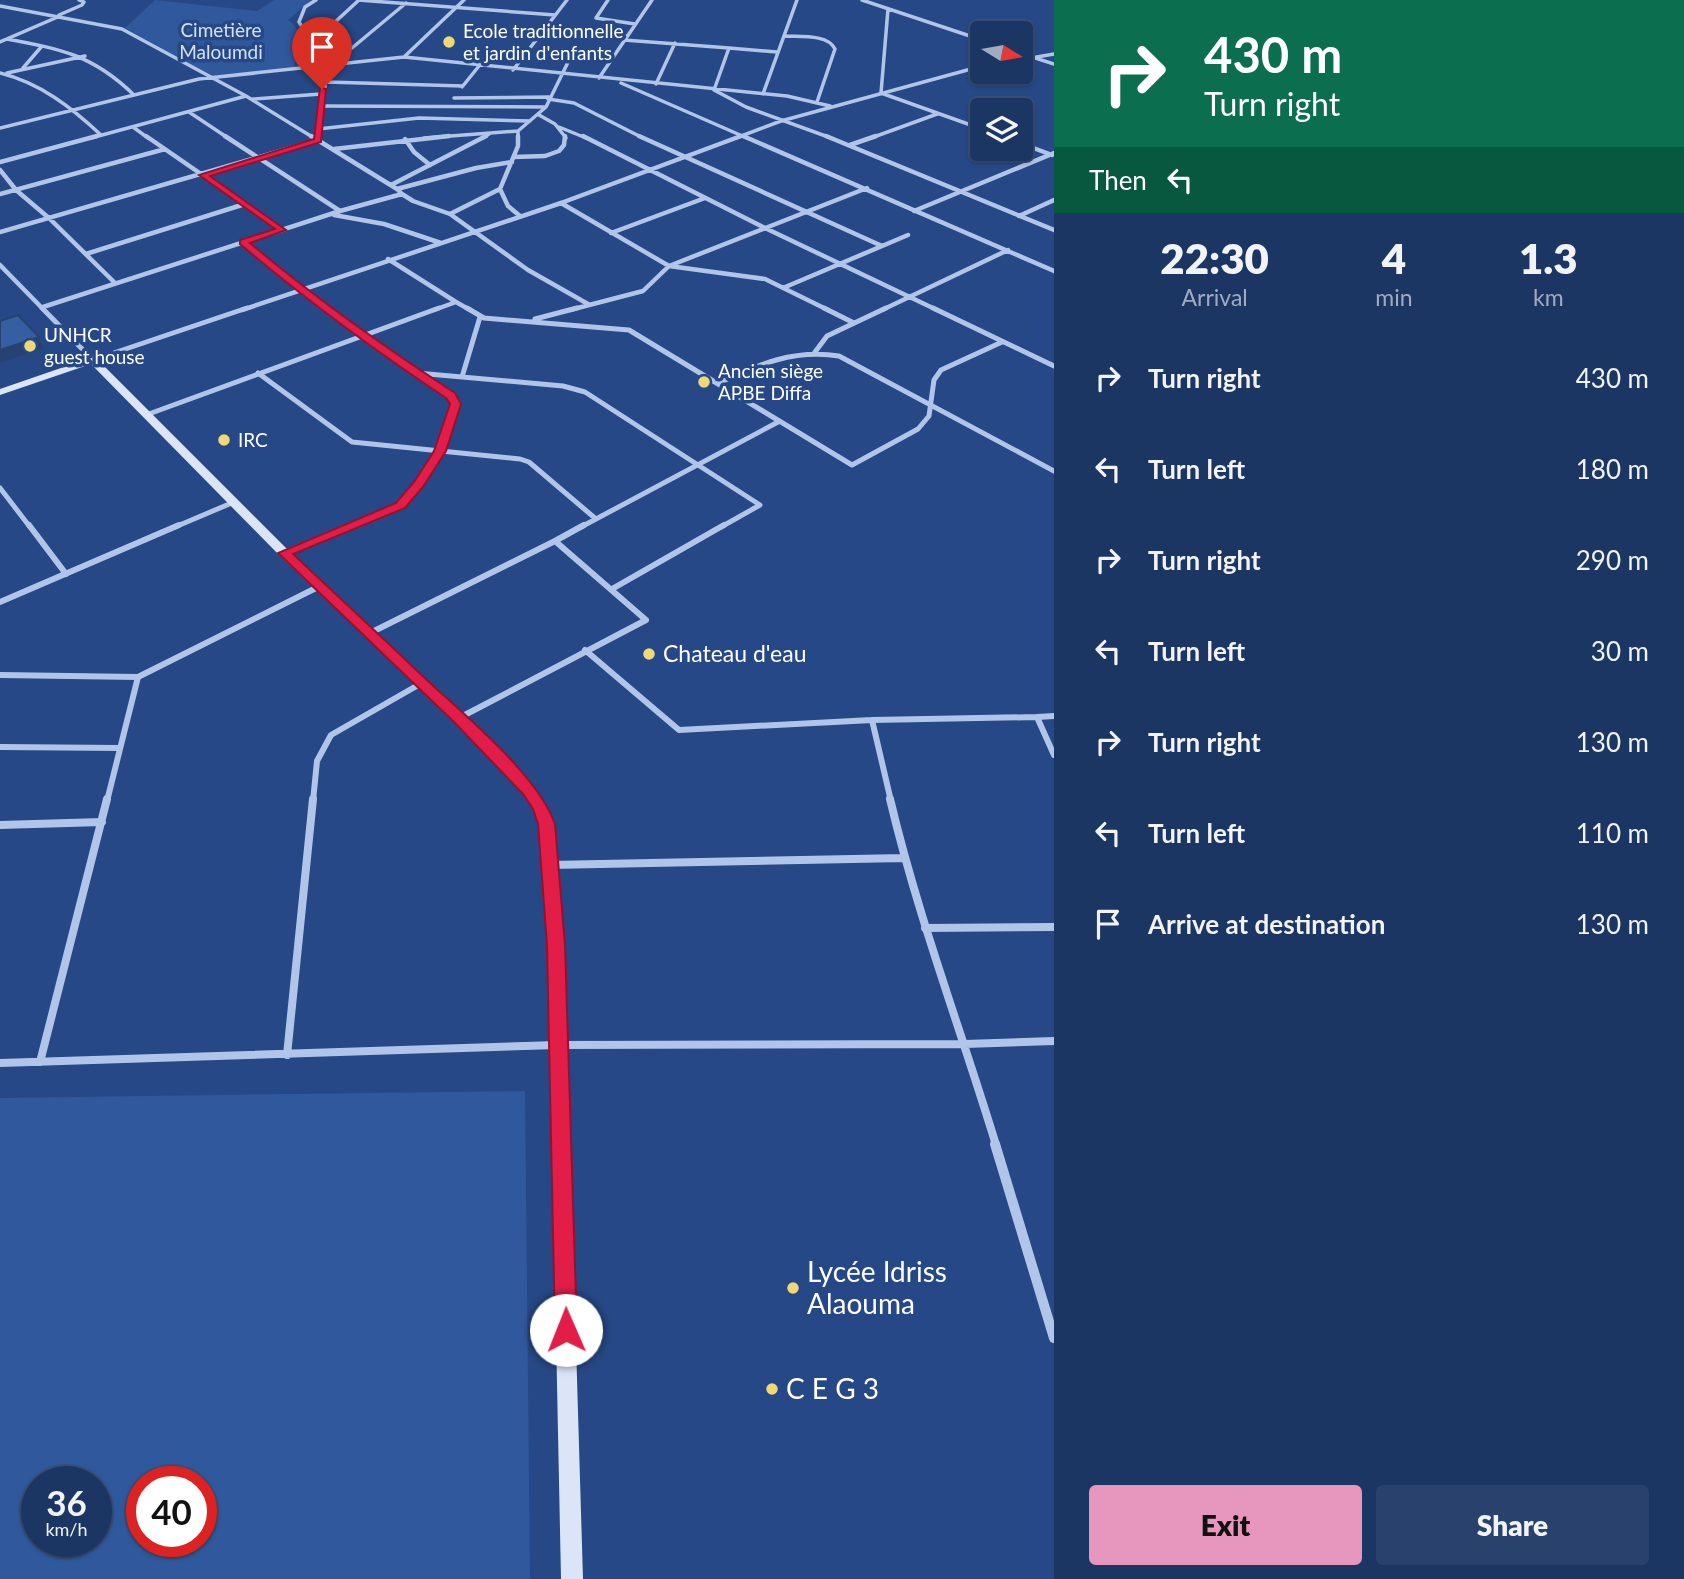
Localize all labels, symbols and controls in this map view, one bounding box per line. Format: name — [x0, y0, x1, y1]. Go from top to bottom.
pin — [292, 17, 352, 89]
park label: Cimetière Maloumdi — [179, 18, 263, 63]
place label: Ecole traditionnelle et jardin d'enfants — [463, 19, 624, 64]
north arrow — [970, 21, 1032, 84]
map controls — [970, 21, 1033, 161]
text: 430 m — [1204, 25, 1342, 83]
icon: arrive — [303, 28, 341, 66]
icon: right — [1089, 28, 1180, 119]
marker: Ecole traditionnelle et jardin d'enfants — [441, 34, 457, 50]
text: Turn right — [1204, 84, 1340, 123]
button: layers — [970, 98, 1033, 161]
icon: left — [1161, 161, 1199, 199]
text: Then — [1089, 164, 1147, 196]
text: 22:30 — [1160, 233, 1269, 283]
text: 4 — [1382, 233, 1406, 283]
text: 1.3 — [1519, 233, 1578, 283]
text: Arrival — [1182, 283, 1248, 311]
text: min — [1375, 283, 1413, 311]
text: km — [1533, 283, 1564, 311]
place label: UNHCR guest house — [44, 323, 145, 368]
marker: UNHCR guest house — [22, 338, 38, 354]
place label: Ancien siège APBE Diffa — [718, 359, 823, 404]
icon: right — [1089, 359, 1127, 397]
text: Turn right — [1148, 362, 1261, 394]
text: 430 m — [1576, 362, 1649, 394]
marker: Ancien siège APBE Diffa — [696, 374, 712, 390]
place label: IRC — [238, 428, 268, 451]
marker: IRC — [216, 432, 232, 448]
icon: left — [1089, 450, 1127, 488]
text: Turn left — [1148, 453, 1245, 485]
text: 180 m — [1576, 453, 1649, 485]
icon: right — [1089, 541, 1127, 579]
text: Turn right — [1148, 544, 1261, 576]
text: 290 m — [1576, 544, 1649, 576]
icon: left — [1089, 632, 1127, 670]
text: Turn left — [1148, 635, 1245, 667]
text: 30 m — [1591, 635, 1649, 667]
place label: Chateau d'eau — [663, 639, 806, 667]
marker: Chateau d'eau — [641, 646, 657, 662]
icon: right — [1089, 723, 1127, 761]
text: Turn right — [1148, 726, 1261, 758]
text: 130 m — [1576, 726, 1649, 758]
icon: left — [1089, 814, 1127, 852]
text: Turn left — [1148, 817, 1245, 849]
text: 110 m — [1576, 817, 1649, 849]
icon: arrive — [1089, 905, 1127, 943]
text: Arrive at destination — [1148, 908, 1385, 940]
text: 130 m — [1576, 908, 1649, 940]
place label: Lycée Idriss Alaouma — [807, 1254, 947, 1320]
marker: Lycée Idriss Alaouma — [785, 1280, 801, 1296]
position arrow — [529, 1293, 603, 1367]
place label: C E G 3 — [786, 1371, 879, 1405]
marker: C E G 3 — [764, 1381, 780, 1397]
speed limit sign: 40 — [126, 1466, 217, 1557]
text: 36 — [46, 1481, 87, 1523]
button: Exit — [1089, 1485, 1362, 1565]
button: Share — [1376, 1485, 1649, 1565]
text: km/h — [45, 1518, 88, 1540]

